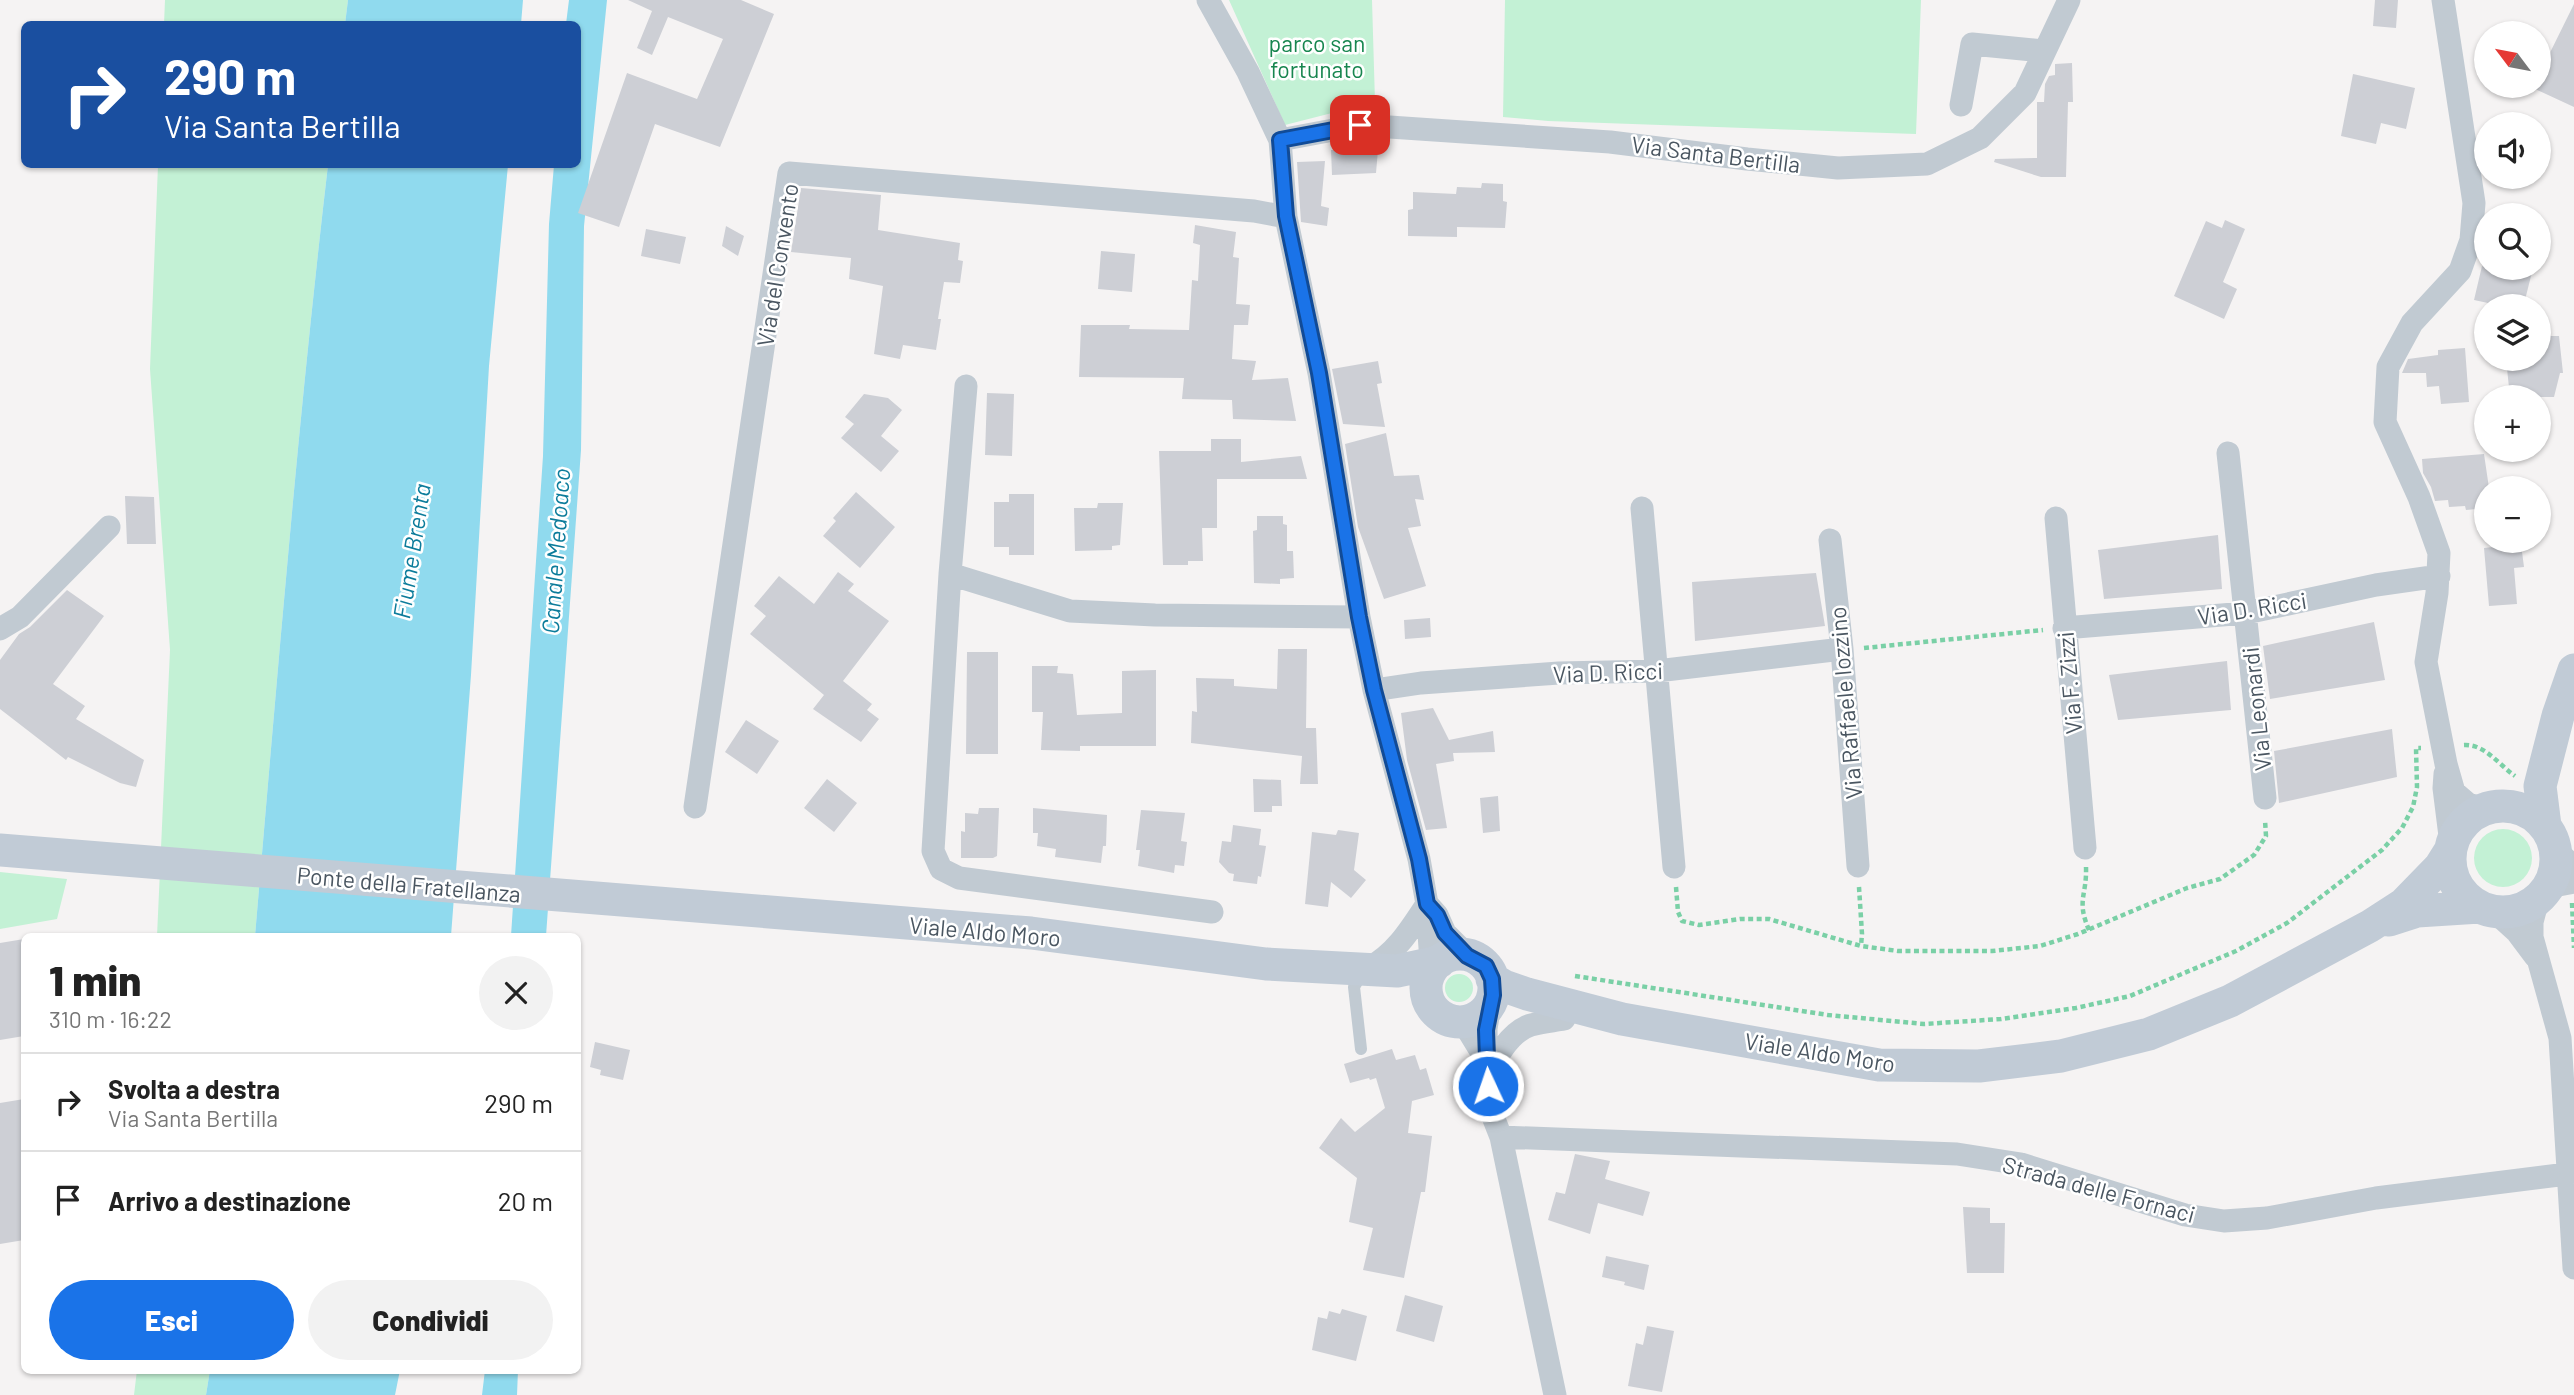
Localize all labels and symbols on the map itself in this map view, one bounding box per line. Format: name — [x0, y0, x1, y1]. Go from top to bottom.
north arrow — [2474, 21, 2552, 98]
park label: parco san fortunato — [1269, 29, 1365, 83]
pin — [1330, 95, 1390, 155]
street label: Via Santa Bertilla — [1630, 130, 1802, 178]
street label: Via del Convento — [750, 181, 804, 349]
water label: Canale Medoaco — [535, 467, 575, 635]
water label: Fiume Brenta — [386, 481, 436, 621]
street label: Via D. Ricci — [2195, 586, 2309, 630]
street label: Via Raffaele Iozzino — [1823, 606, 1867, 800]
street label: Via F. Zizzi — [2051, 630, 2087, 736]
street label: Via Leonardi — [2236, 646, 2276, 772]
street label: Via D. Ricci — [1552, 656, 1664, 688]
street label: Ponte della Fratellanza — [296, 860, 522, 908]
street label: Viale Aldo Moro — [908, 910, 1062, 952]
street label: Viale Aldo Moro — [1743, 1026, 1897, 1078]
position arrow — [1451, 1049, 1525, 1123]
street label: Strada delle Fornaci — [2000, 1150, 2198, 1228]

